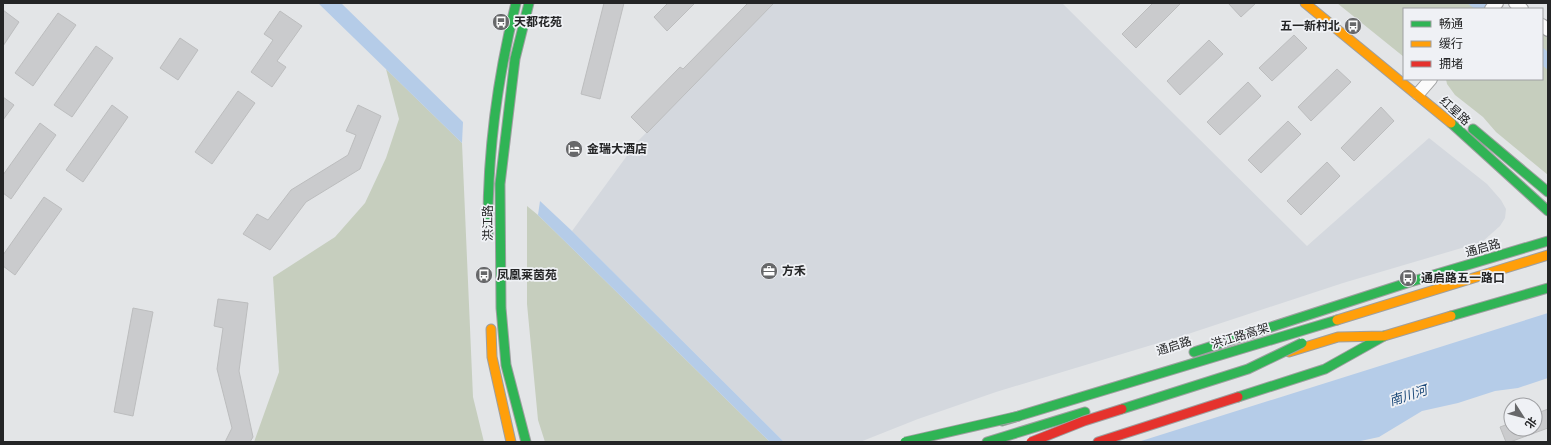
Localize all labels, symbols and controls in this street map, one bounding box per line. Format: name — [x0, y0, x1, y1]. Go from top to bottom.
legend — [1403, 8, 1543, 80]
bus stop icon: 天都花苑 — [491, 12, 511, 32]
place label: 天都花苑 — [514, 14, 562, 29]
bus stop icon: 五一新村北 — [1343, 16, 1363, 36]
text: 畅通 — [1439, 16, 1463, 31]
place label: 五一新村北 — [1280, 18, 1340, 33]
text: 缓行 — [1439, 36, 1463, 51]
text: 拥堵 — [1439, 56, 1463, 71]
street label: 红星路 — [1437, 93, 1474, 128]
hotel icon: 金瑞大酒店 — [564, 139, 584, 159]
place label: 金瑞大酒店 — [587, 141, 647, 156]
street label: 洪江路 — [480, 205, 495, 241]
street label: 通启路 — [1463, 235, 1502, 260]
office icon: 方禾 — [759, 261, 779, 281]
place label: 方禾 — [782, 263, 806, 278]
bus stop icon: 凤凰莱茵苑 — [474, 265, 494, 285]
place label: 凤凰莱茵苑 — [497, 267, 557, 282]
bus stop icon: 通启路五一路口 — [1398, 268, 1418, 288]
place label: 通启路五一路口 — [1421, 270, 1505, 285]
street label: 洪江路高架 — [1209, 320, 1271, 351]
street label: 通启路 — [1154, 333, 1193, 358]
water label: 南川河 — [1387, 380, 1432, 409]
north arrow — [1503, 397, 1543, 437]
text: 北 — [1522, 414, 1540, 431]

